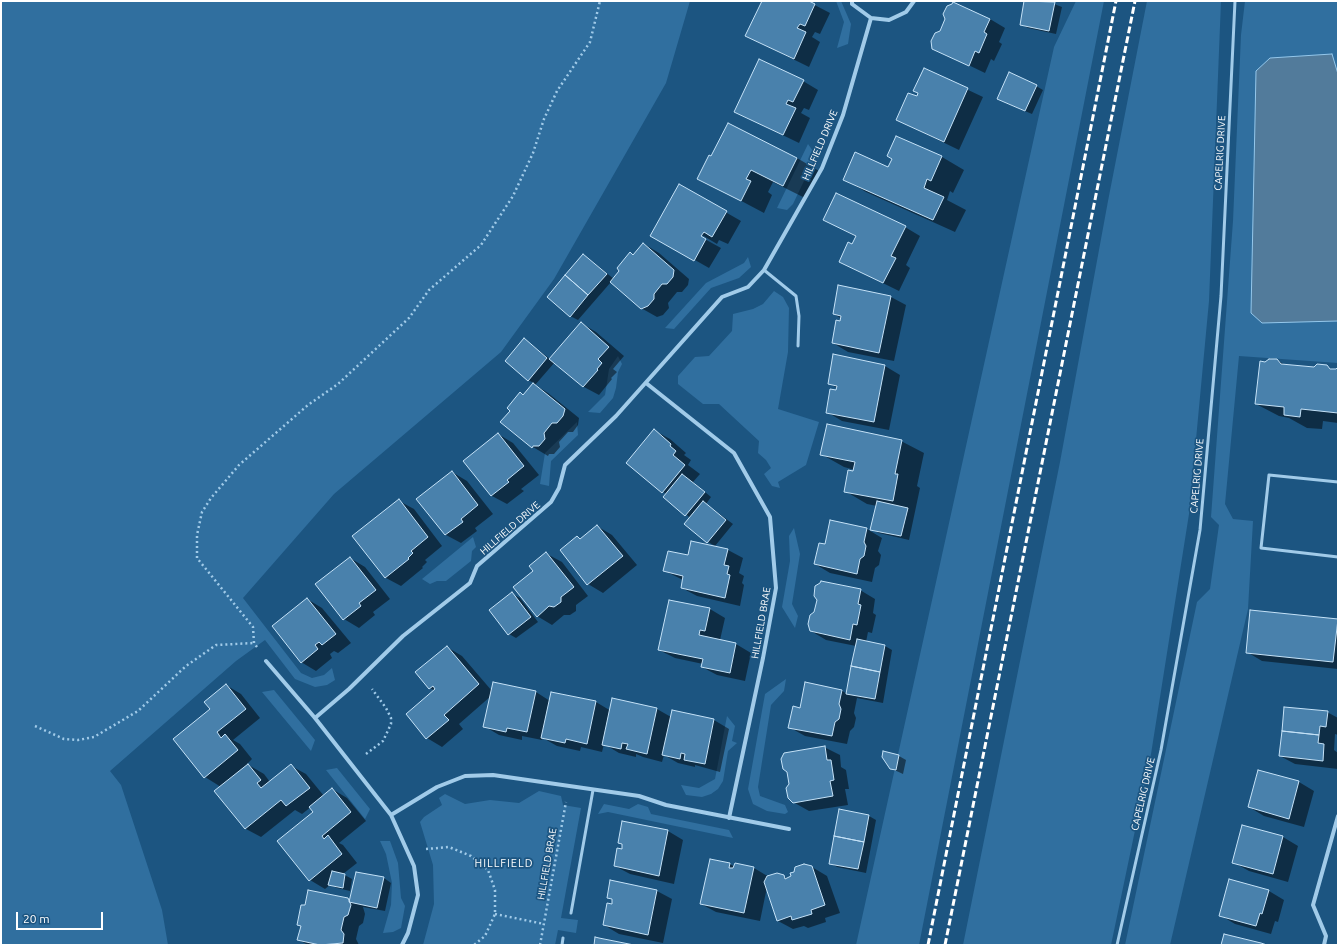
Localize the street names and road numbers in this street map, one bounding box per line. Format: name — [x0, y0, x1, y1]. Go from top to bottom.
street label: HILLFIELD DRIVE — [800, 108, 840, 182]
street label: CAPELRIG DRIVE — [1212, 115, 1228, 191]
street label: CAPELRIG DRIVE — [1188, 438, 1206, 514]
street label: HILLFIELD DRIVE — [478, 499, 542, 557]
street label: HILLFIELD BRAE — [749, 586, 773, 660]
street label: CAPELRIG DRIVE — [1129, 756, 1157, 832]
street label: HILLFIELD BRAE — [535, 827, 559, 901]

